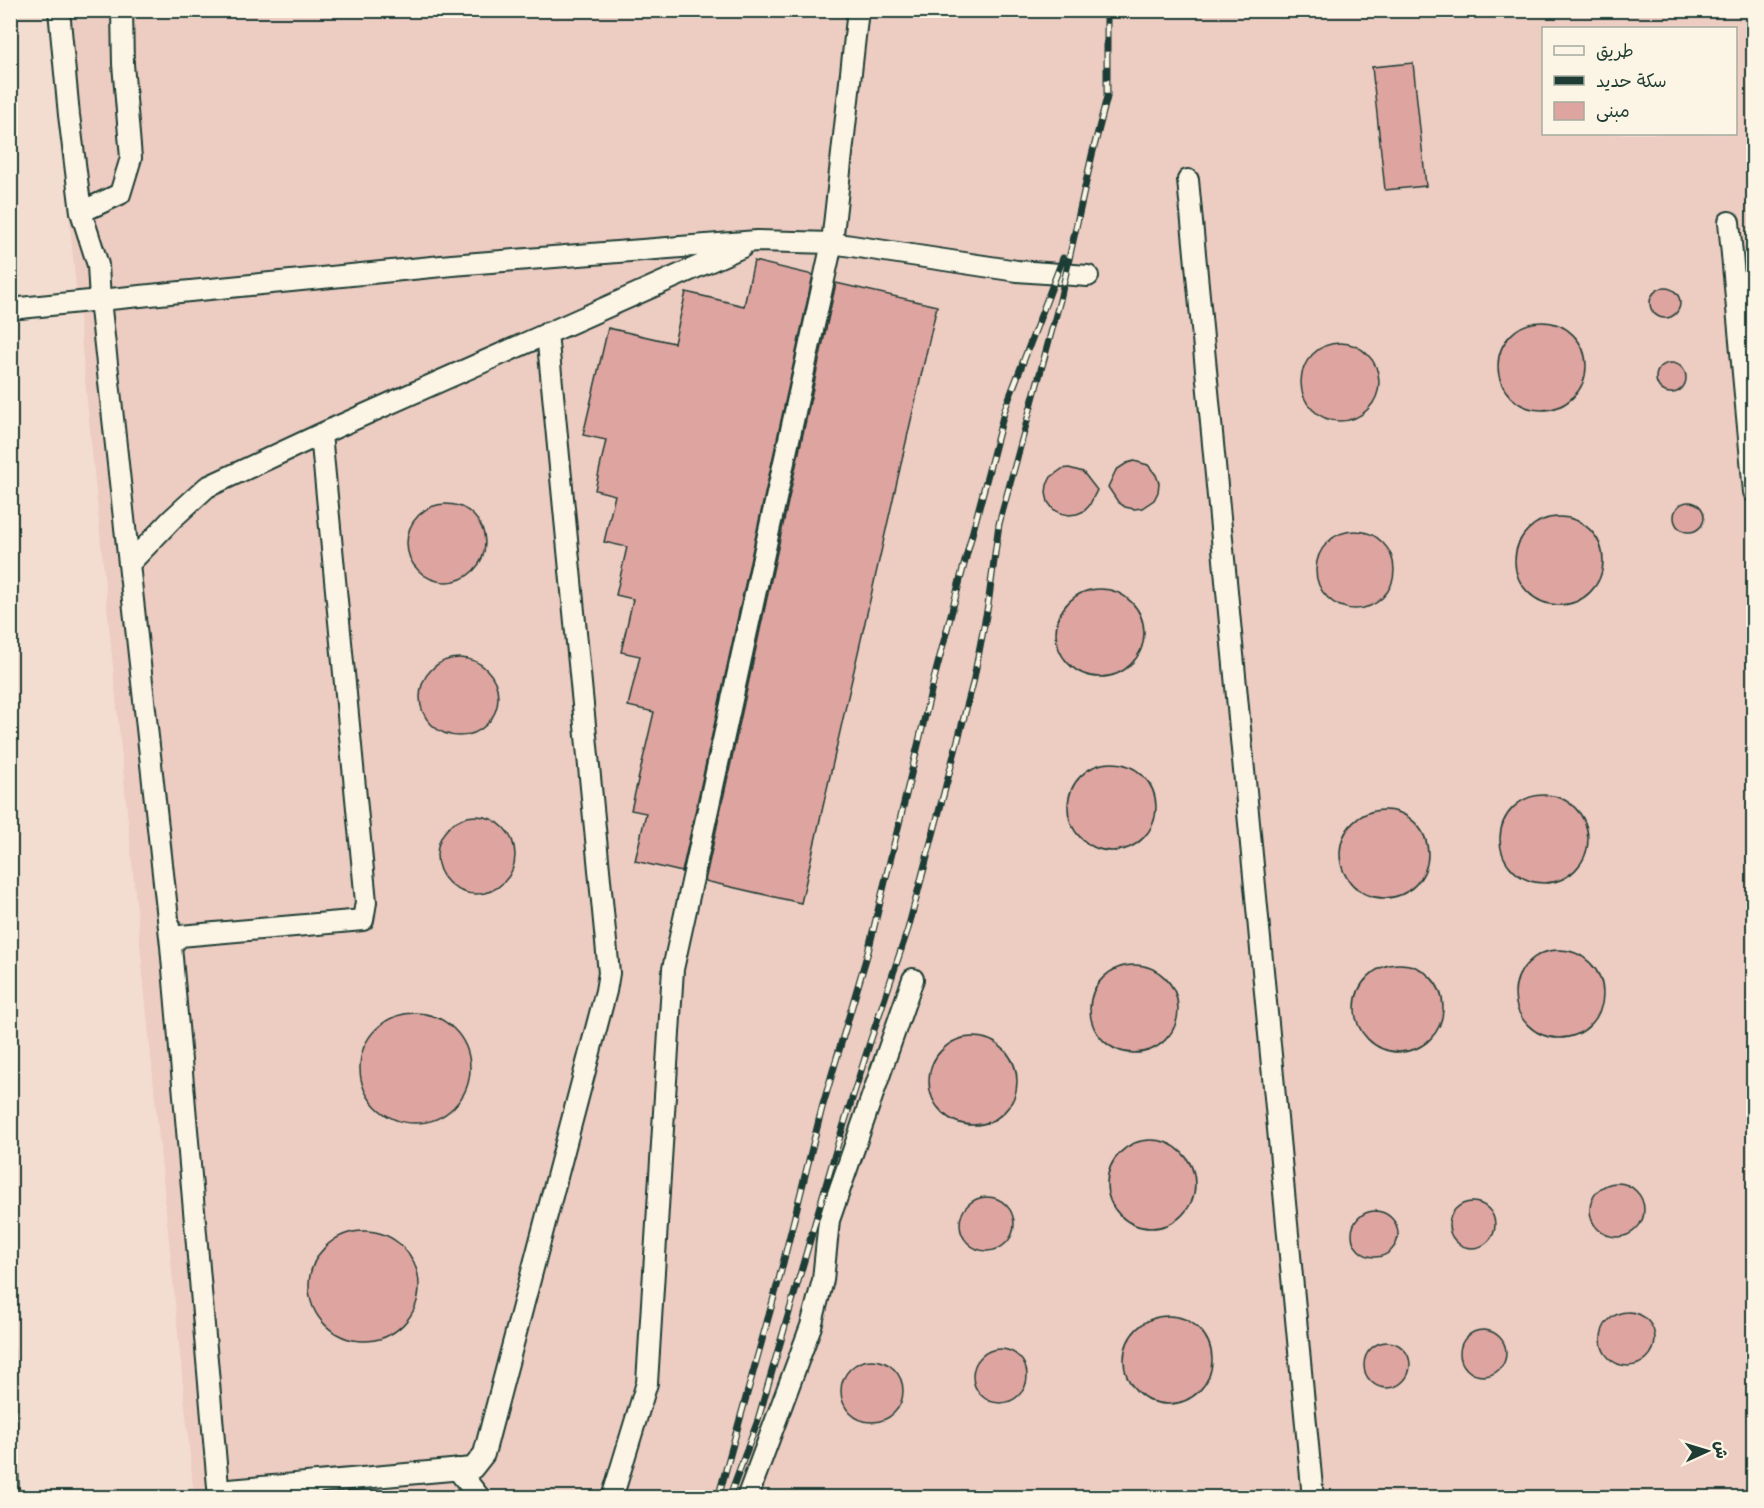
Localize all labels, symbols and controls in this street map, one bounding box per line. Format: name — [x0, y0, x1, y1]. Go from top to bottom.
legend — [1542, 27, 1737, 135]
text: طريق — [1596, 41, 1634, 62]
text: سكة حديد — [1596, 71, 1667, 92]
text: مبنى — [1596, 101, 1630, 122]
north arrow — [1677, 1421, 1737, 1481]
text: ش — [1710, 1441, 1731, 1460]

